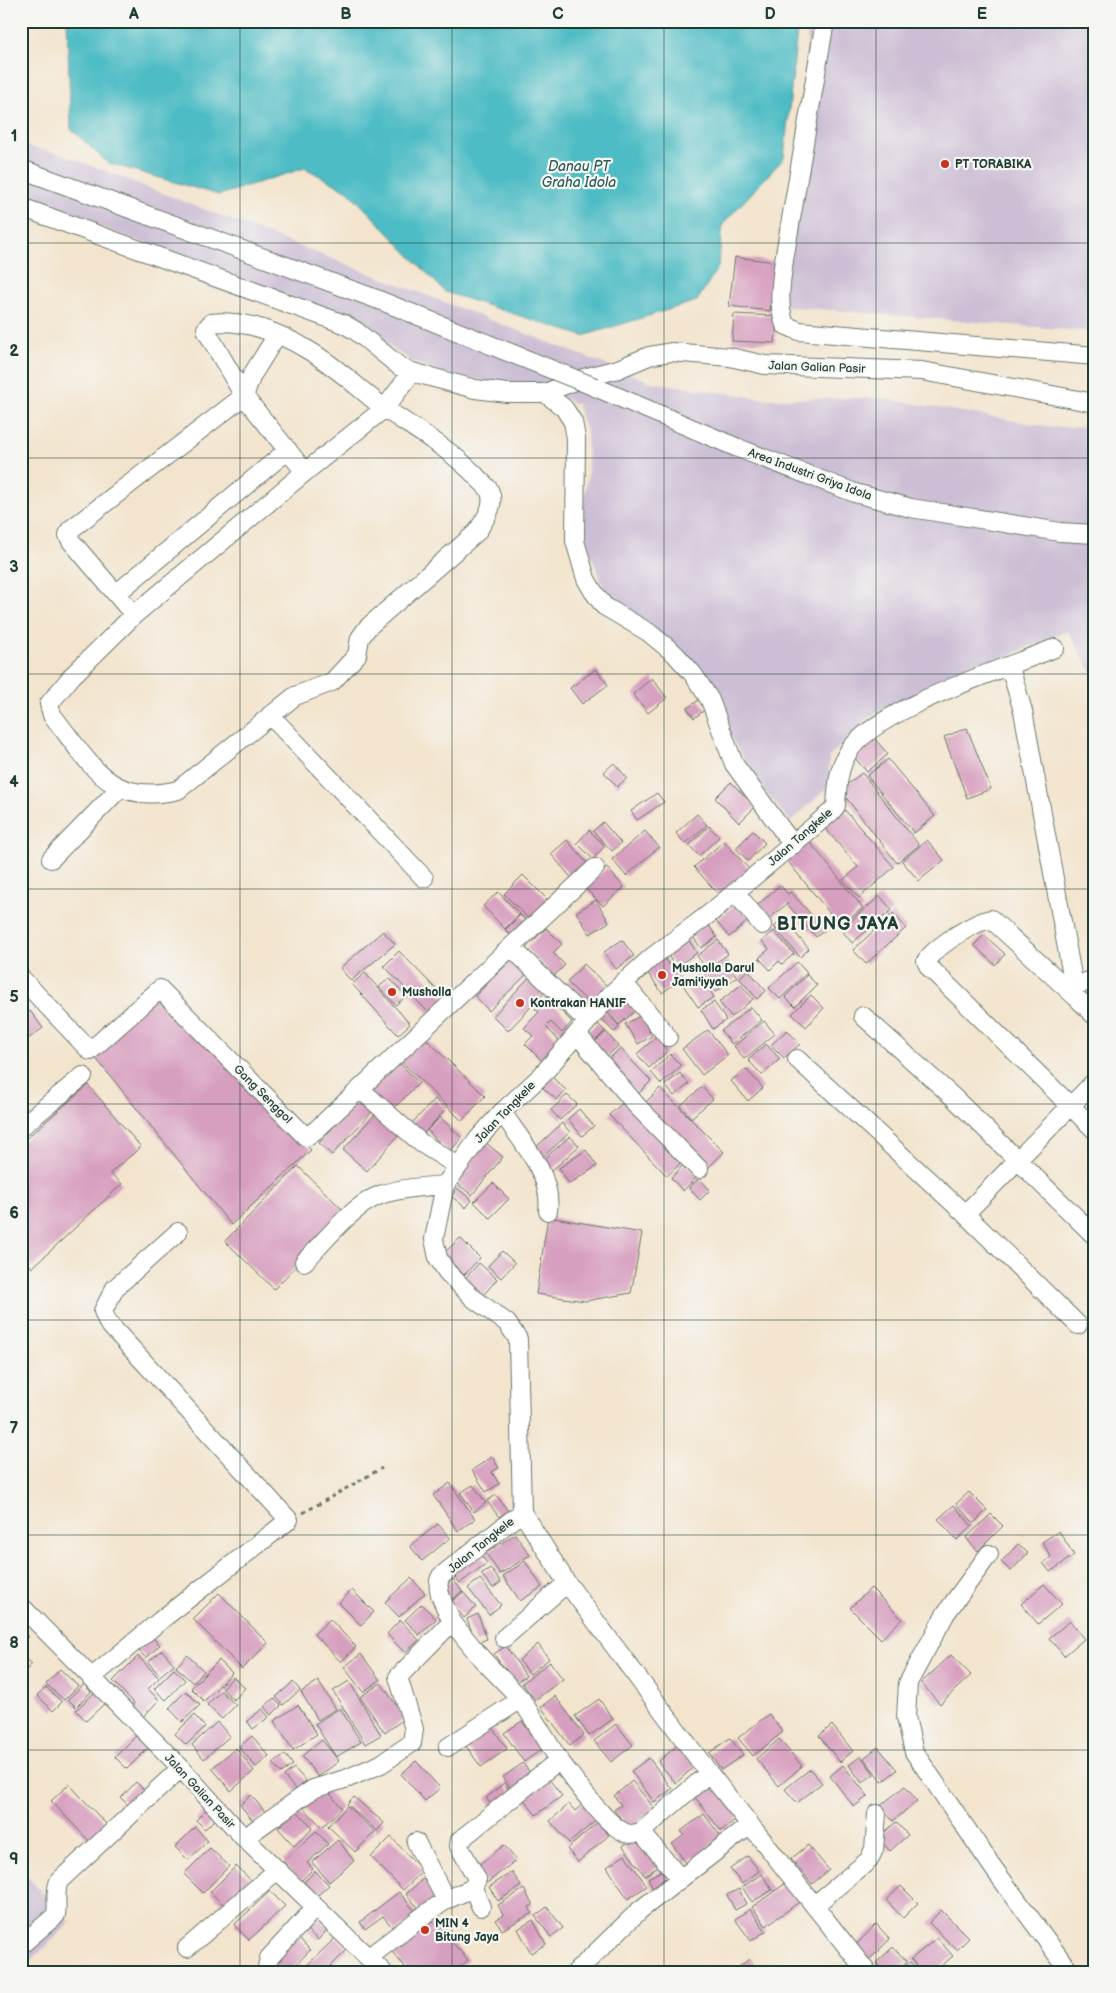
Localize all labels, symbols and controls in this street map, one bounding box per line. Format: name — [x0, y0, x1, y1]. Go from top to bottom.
text: A — [128, 5, 139, 24]
text: B — [340, 5, 352, 24]
text: C — [552, 5, 564, 24]
text: D — [764, 5, 776, 24]
text: E — [977, 5, 987, 24]
text: 1 — [11, 127, 17, 146]
place label: PT TORABIKA — [955, 157, 1032, 172]
water label: Danau PT Graha Idola — [542, 158, 616, 191]
marker: PT TORABIKA — [939, 158, 951, 170]
text: 2 — [9, 342, 19, 361]
street label: Jalan Galian Pasir — [768, 358, 866, 377]
street label: Area Industri Griya Idola — [746, 445, 874, 504]
text: 3 — [9, 558, 19, 577]
text: 4 — [9, 773, 19, 792]
street label: Jalan Tangkele — [765, 805, 836, 870]
district label: BITUNG JAYA — [777, 914, 899, 935]
place label: Musholla Darul Jami'iyyah — [672, 961, 754, 990]
marker: Musholla Darul Jami'iyyah — [656, 969, 668, 981]
place label: Musholla — [402, 985, 451, 1000]
marker: Musholla — [386, 986, 398, 998]
text: 5 — [9, 988, 19, 1007]
place label: Kontrakan HANIF — [530, 996, 627, 1011]
marker: Kontrakan HANIF — [514, 997, 526, 1009]
street label: Gang Senggol — [230, 1062, 295, 1127]
street label: Jalan Tangkele — [472, 1078, 539, 1147]
text: 6 — [9, 1204, 19, 1223]
text: 7 — [10, 1419, 19, 1438]
street label: Jalan Tangkele — [445, 1514, 517, 1577]
text: 8 — [9, 1634, 19, 1653]
street label: Jalan Galian Pasir — [161, 1751, 239, 1832]
text: 9 — [9, 1850, 19, 1869]
place label: MIN 4 Bitung Jaya — [435, 1916, 499, 1945]
marker: MIN 4 Bitung Jaya — [419, 1924, 431, 1936]

